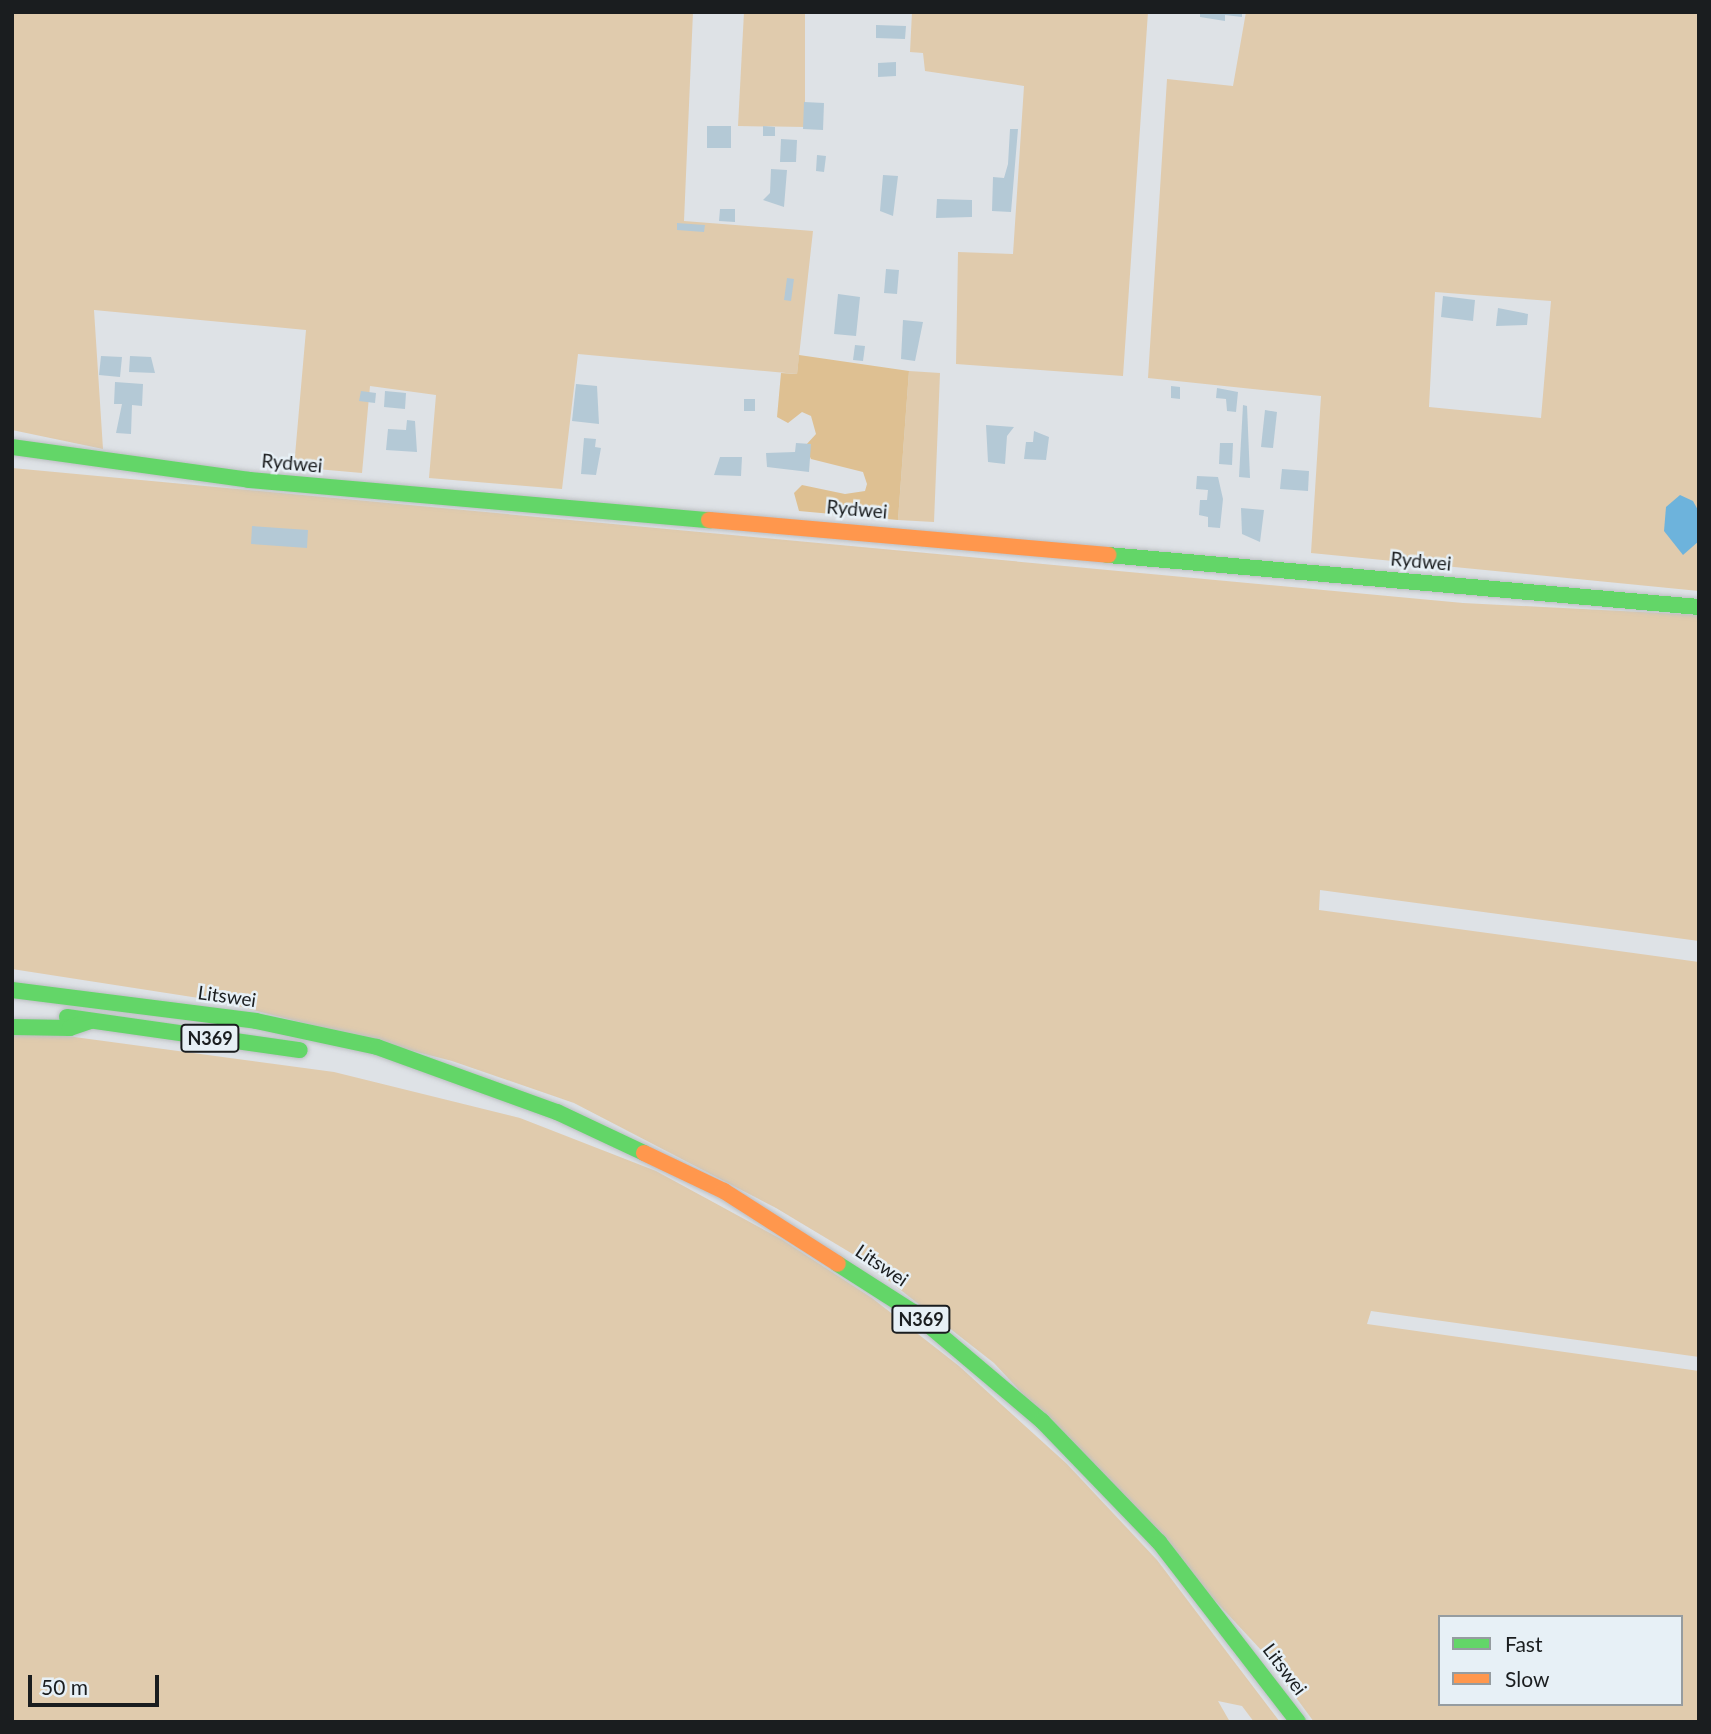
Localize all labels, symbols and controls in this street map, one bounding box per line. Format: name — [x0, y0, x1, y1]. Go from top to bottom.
street label: Rydwei — [261, 449, 323, 477]
street label: Rydwei — [826, 495, 888, 523]
street label: Rydwei — [1390, 547, 1452, 575]
street label: Litswei — [196, 981, 258, 1011]
road number: N369 — [180, 1023, 240, 1052]
street label: Litswei — [851, 1239, 913, 1291]
road number: N369 — [891, 1304, 951, 1334]
legend — [1438, 1615, 1683, 1706]
text: Fast — [1505, 1631, 1542, 1656]
street label: Litswei — [1258, 1639, 1312, 1699]
scale bar — [32, 1660, 163, 1704]
text: Slow — [1505, 1666, 1549, 1691]
text: 50 m — [41, 1674, 88, 1699]

